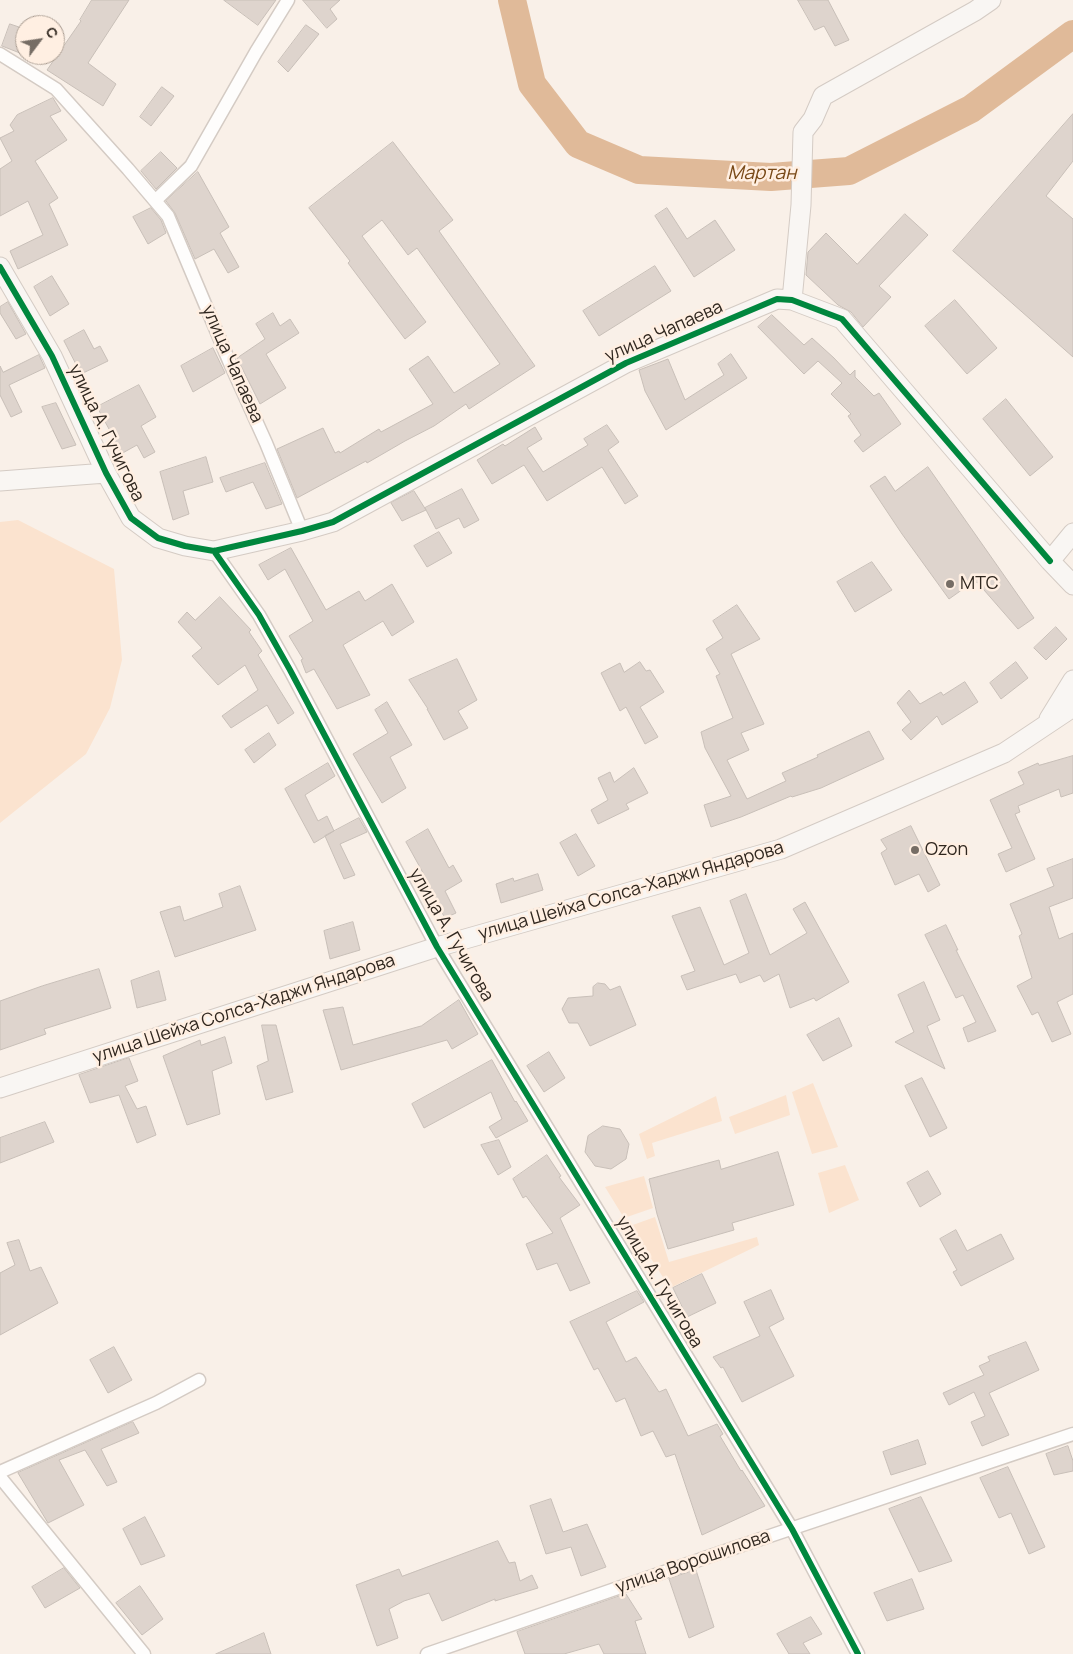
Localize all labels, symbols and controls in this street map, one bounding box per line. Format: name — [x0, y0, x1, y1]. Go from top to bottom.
north arrow — [15, 15, 65, 65]
text: С — [42, 23, 63, 42]
water label: Мартан — [728, 163, 796, 185]
street label: улица Чапаева — [602, 296, 726, 368]
street label: улица Чапаева — [196, 302, 268, 426]
street label: улица А. Гучигова — [63, 361, 149, 505]
place label: МТС — [960, 573, 999, 595]
marker: МТС — [944, 578, 956, 590]
street label: улица Шейха Солса-Хаджи Яндарова — [476, 837, 786, 945]
place label: Ozon — [925, 839, 968, 861]
marker: Ozon — [909, 844, 921, 856]
street label: улица А. Гучигова — [404, 865, 498, 1005]
street label: улица Шейха Солса-Хаджи Яндарова — [90, 950, 398, 1068]
street label: улица А. Гучигова — [611, 1212, 707, 1352]
street label: улица Ворошилова — [613, 1525, 773, 1599]

